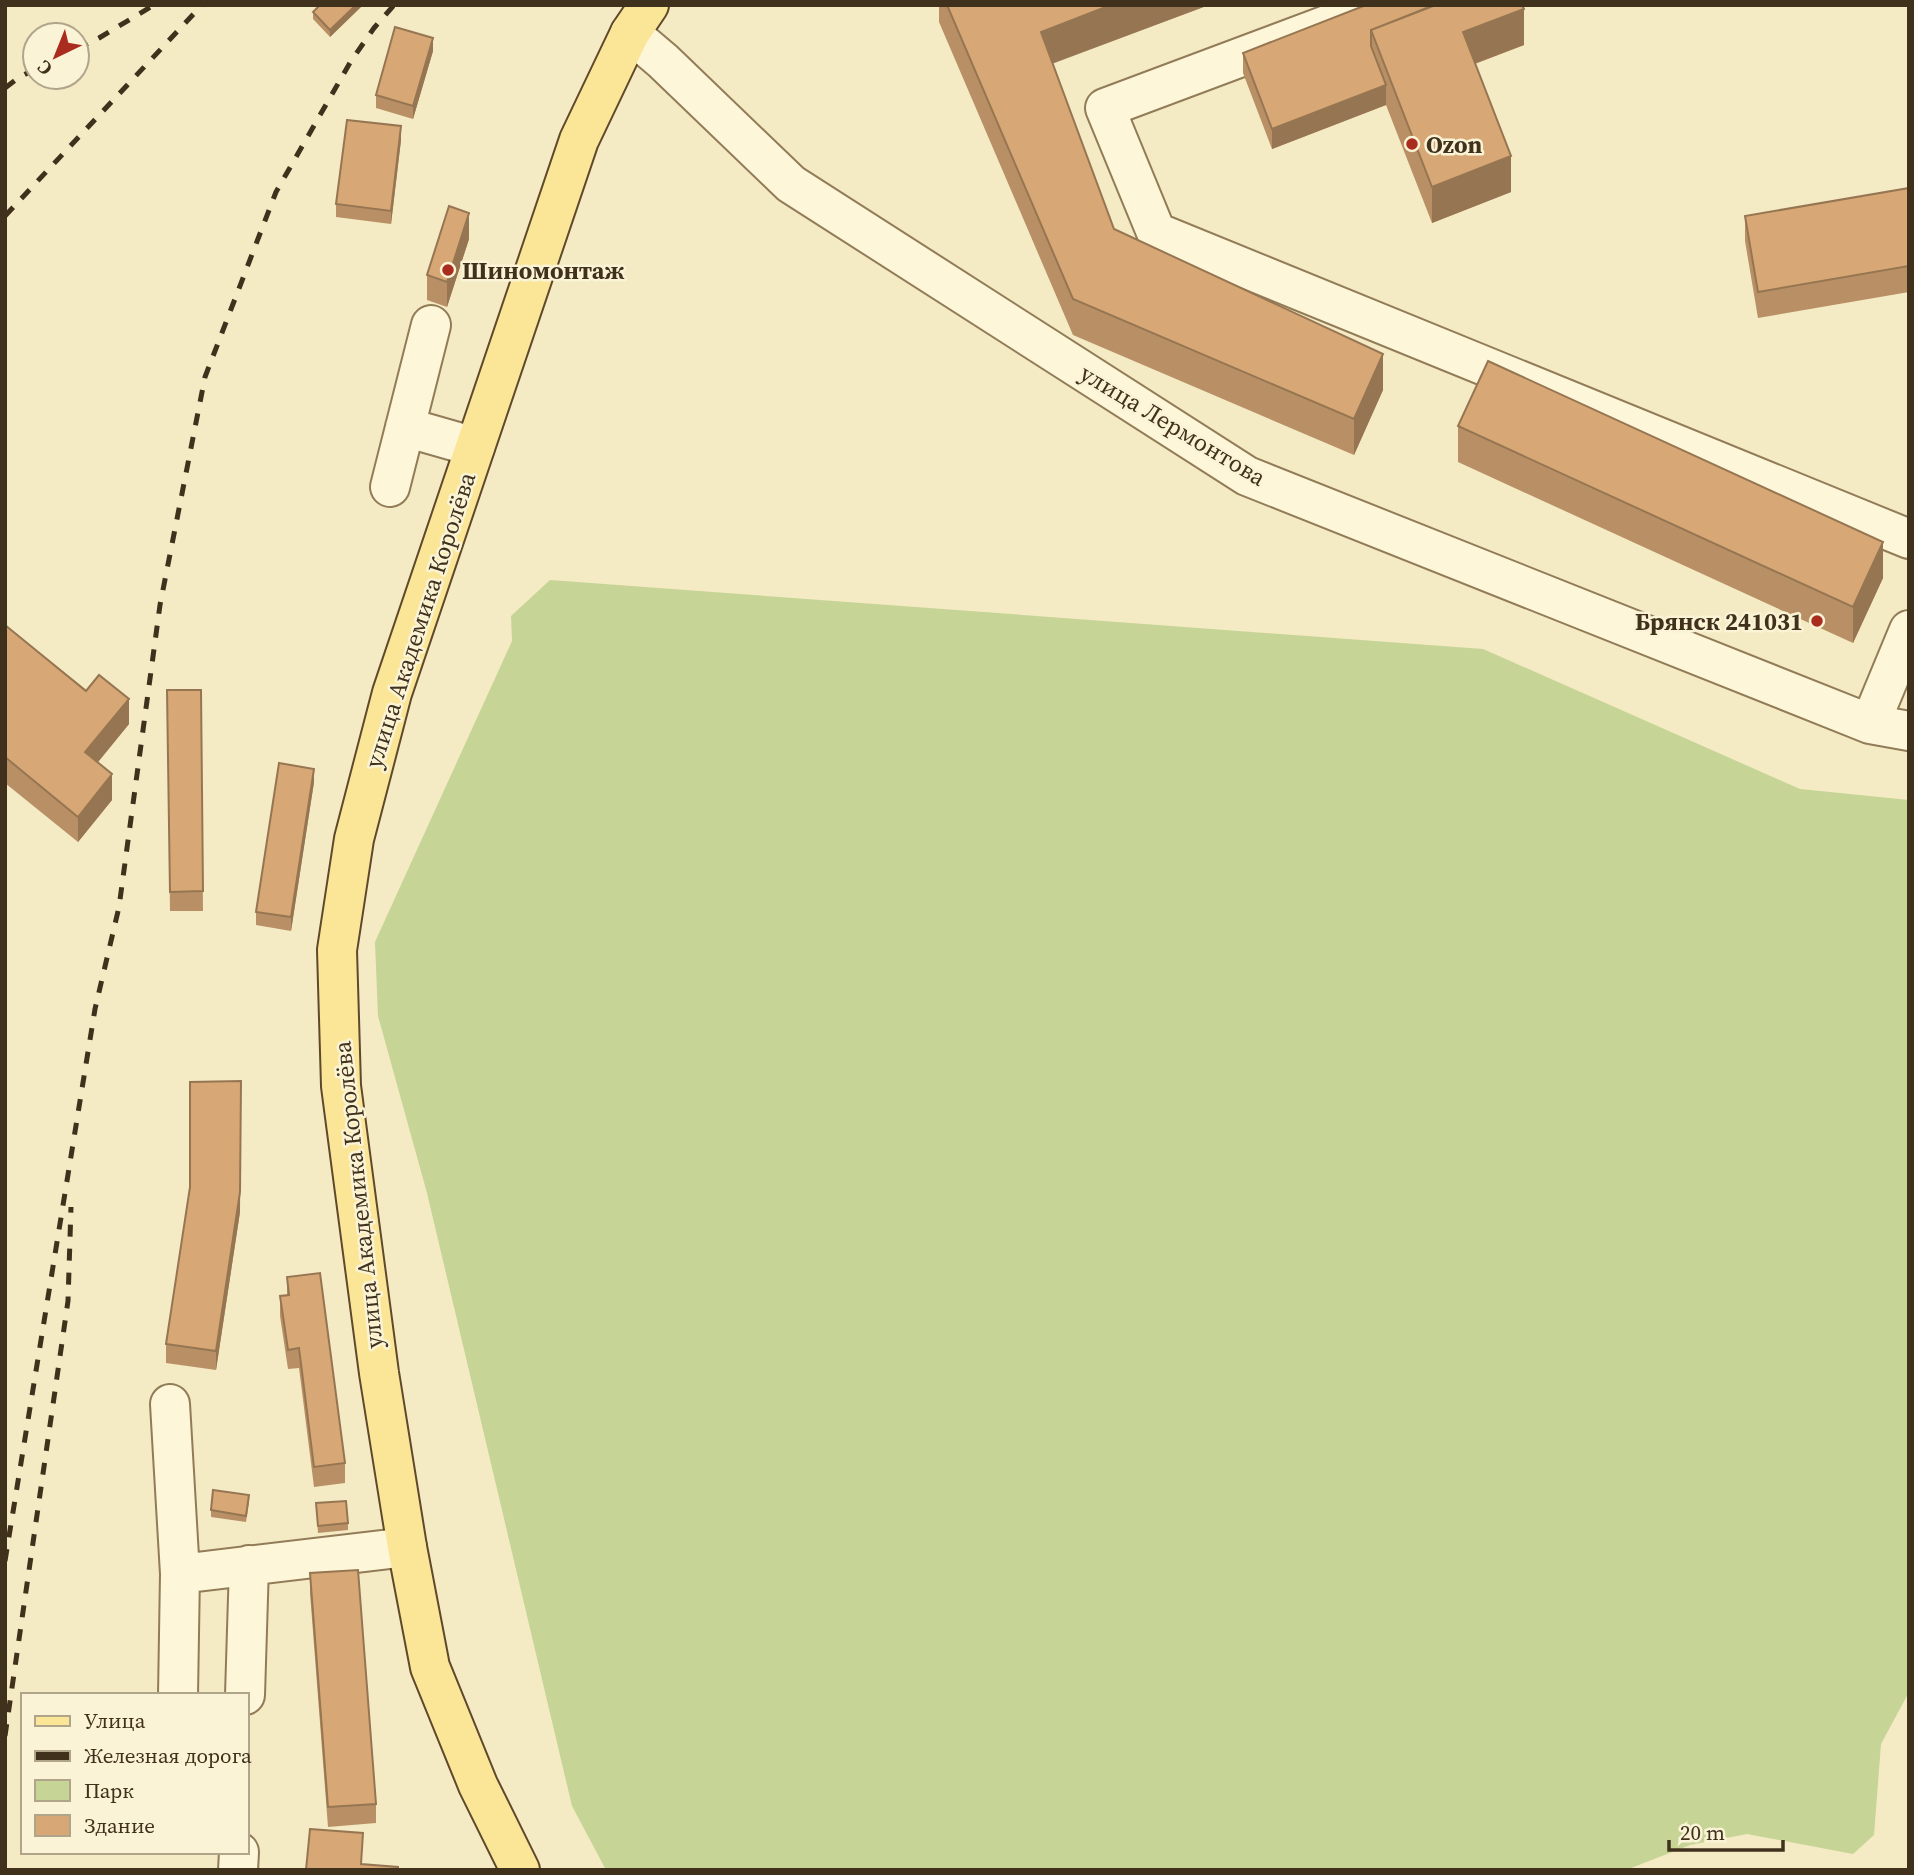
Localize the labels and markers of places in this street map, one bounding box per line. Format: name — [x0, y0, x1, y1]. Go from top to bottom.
place label: Ozon — [1426, 128, 1483, 161]
marker: Ozon — [1404, 136, 1420, 152]
place label: Шиномонтаж — [462, 254, 624, 287]
marker: Шиномонтаж — [440, 262, 456, 278]
place label: Брянск 241031 — [1635, 605, 1803, 638]
marker: Брянск 241031 — [1809, 613, 1825, 629]

